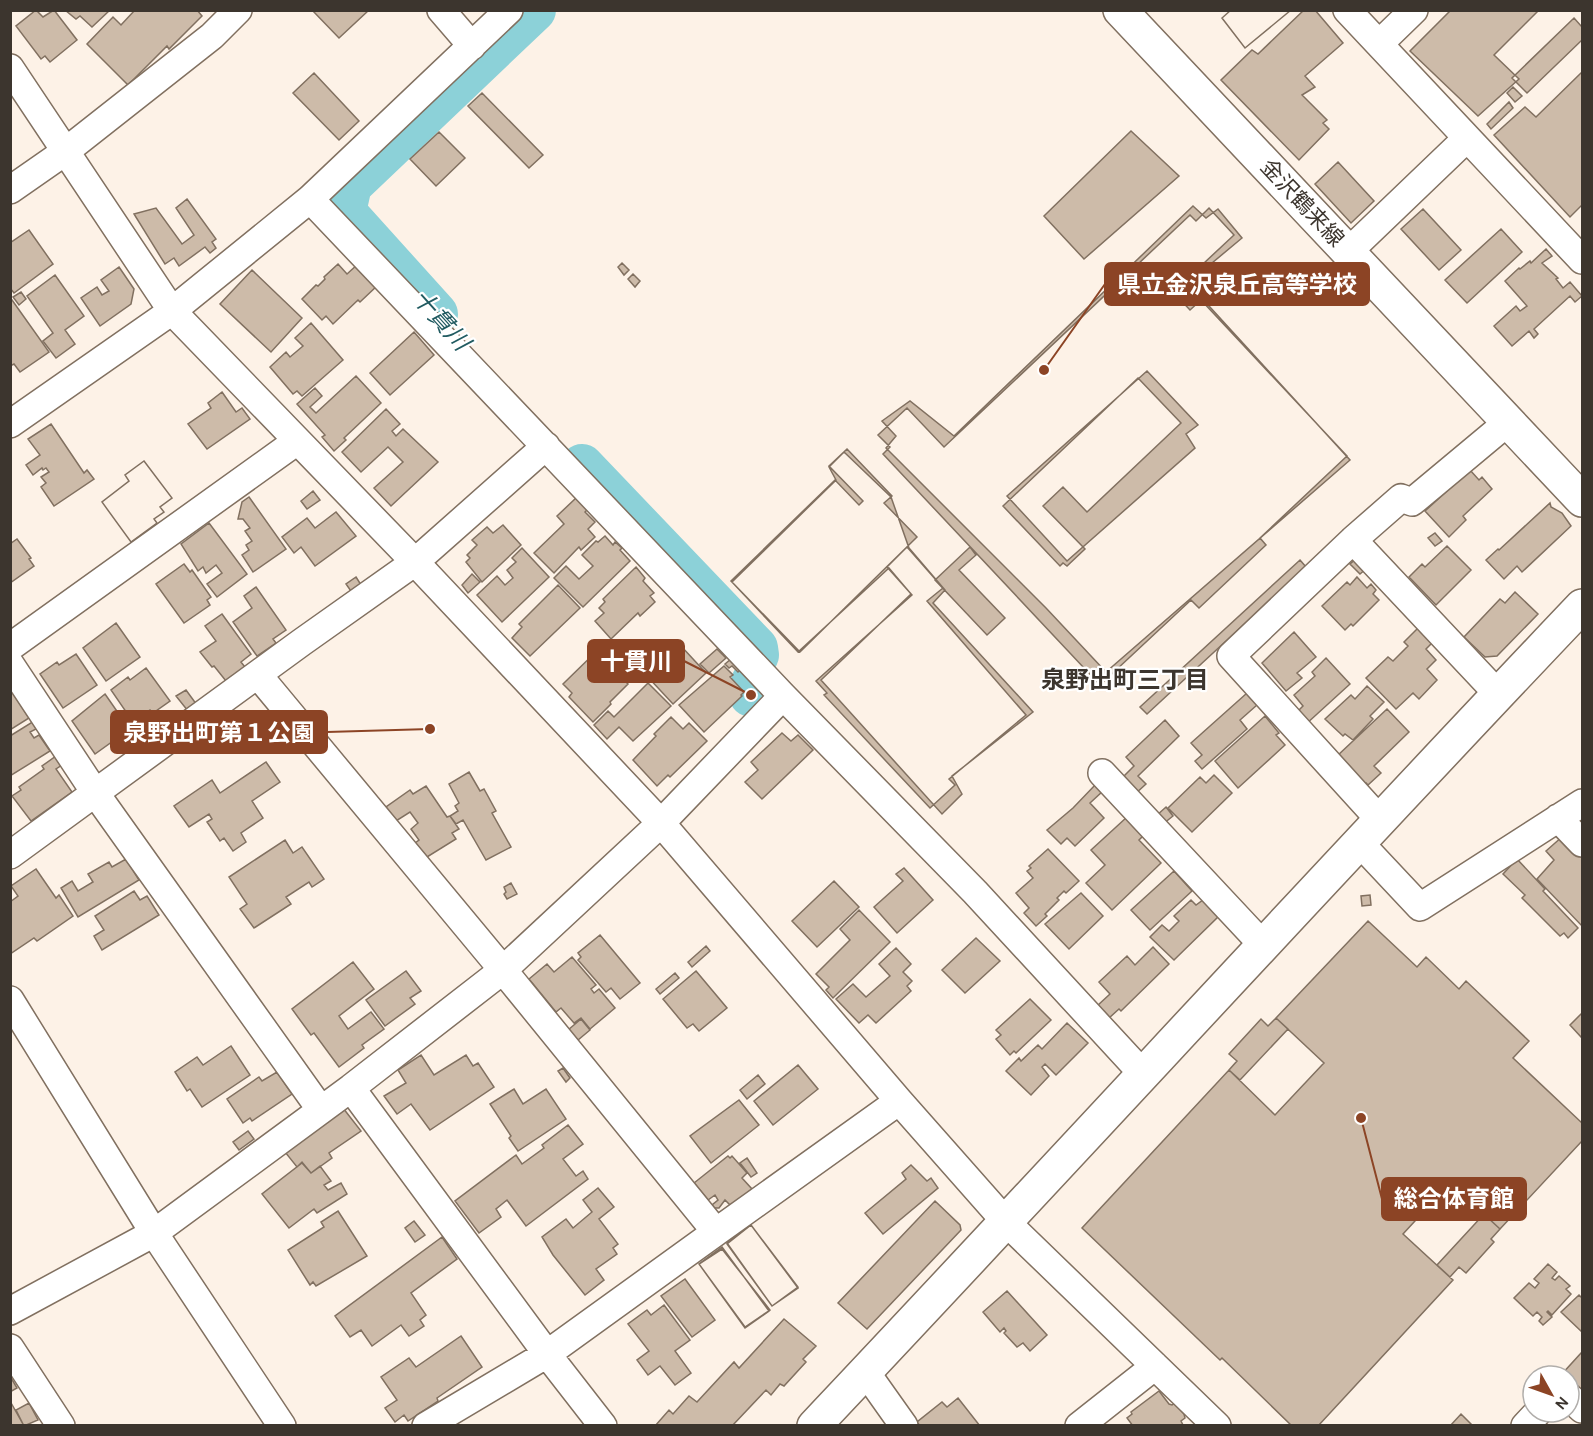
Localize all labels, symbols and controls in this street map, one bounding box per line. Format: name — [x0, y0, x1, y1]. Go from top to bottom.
street label: 金沢鶴来線 — [1255, 154, 1349, 252]
callout: 県立金沢泉丘高等学校 — [1105, 263, 1369, 305]
text: 県立金沢泉丘高等学校 — [1117, 271, 1357, 299]
water label: 十貫川 — [407, 284, 478, 358]
callout: 十貫川 — [588, 640, 684, 682]
text: 十貫川 — [600, 648, 672, 676]
district label: 泉野出町三丁目 — [1041, 666, 1209, 694]
callout: 泉野出町第１公園 — [111, 711, 327, 753]
text: 泉野出町第１公園 — [123, 719, 315, 747]
callout: 総合体育館 — [1382, 1178, 1526, 1220]
text: 総合体育館 — [1394, 1185, 1514, 1213]
north arrow — [1521, 1364, 1581, 1424]
text: N — [1551, 1393, 1573, 1414]

